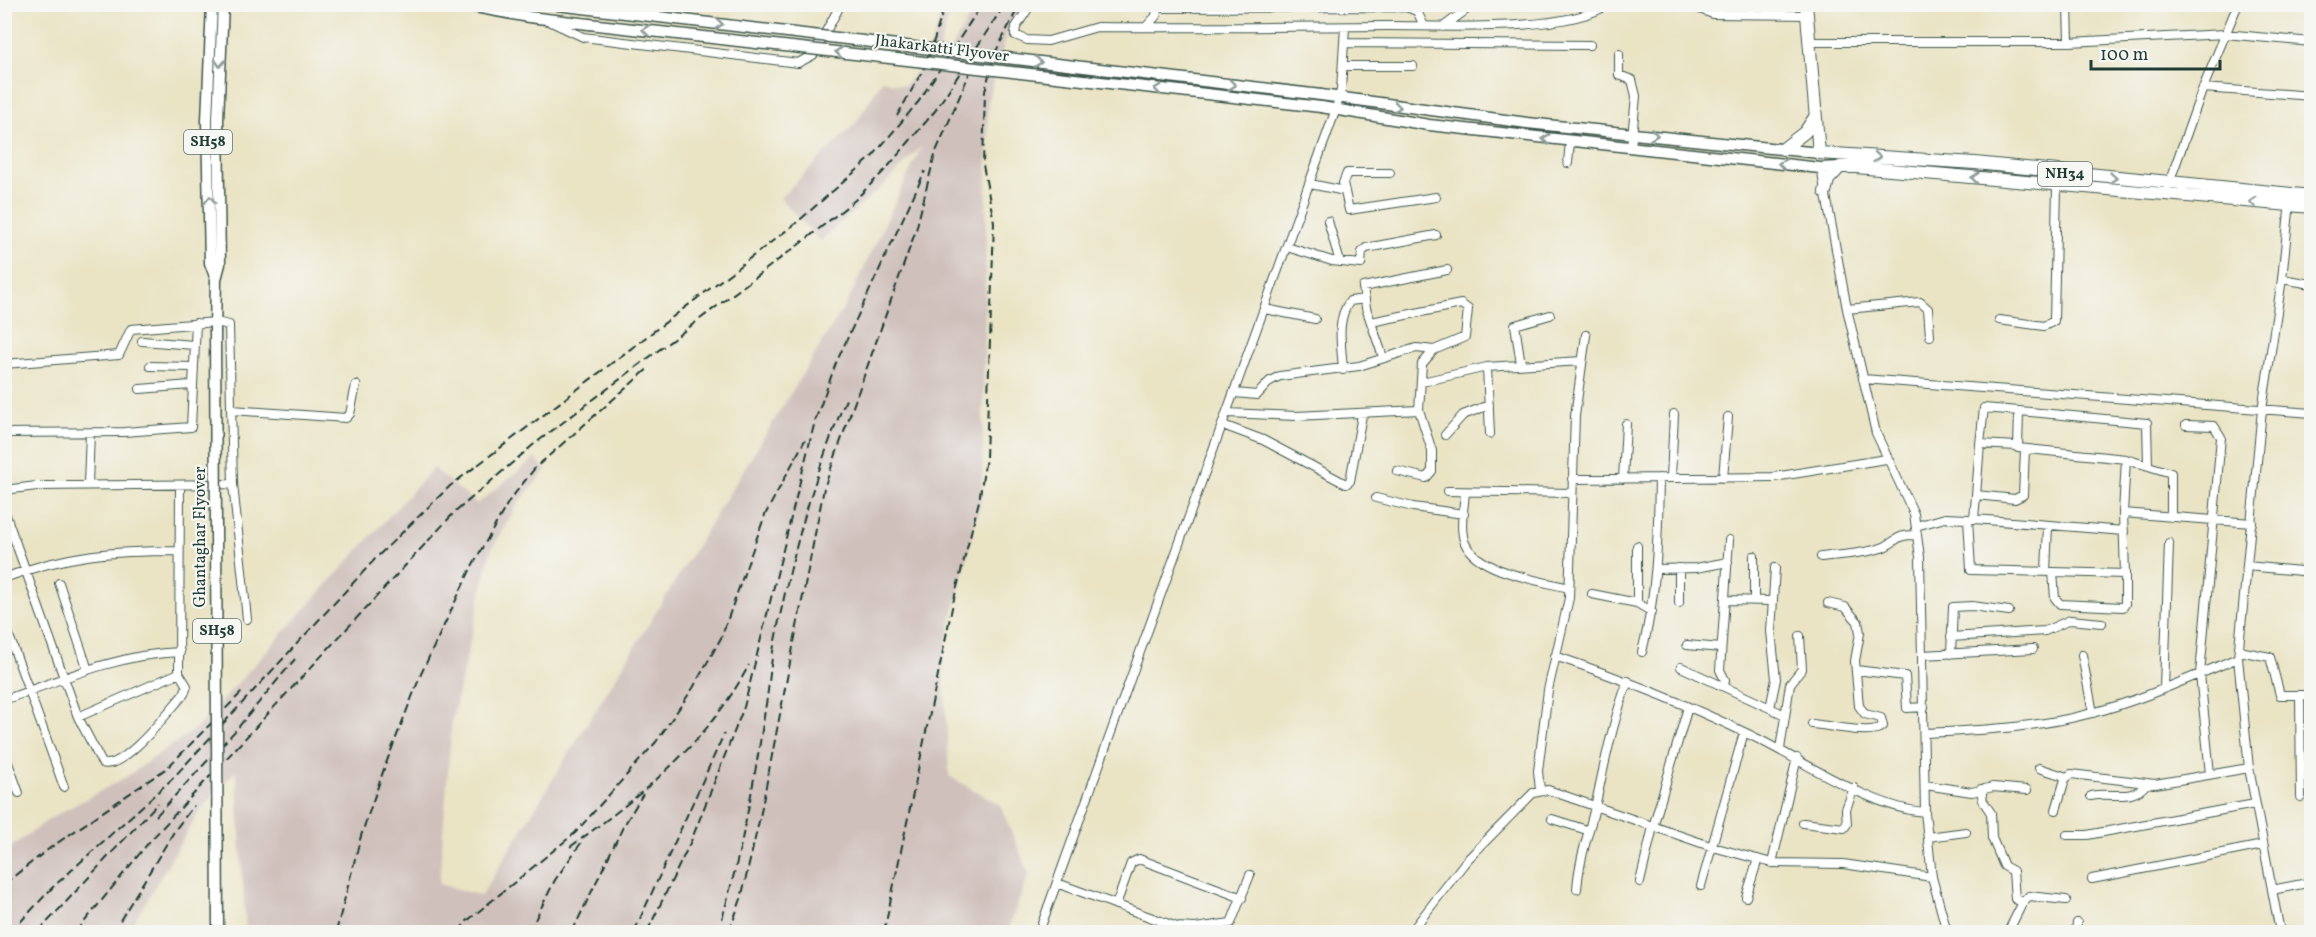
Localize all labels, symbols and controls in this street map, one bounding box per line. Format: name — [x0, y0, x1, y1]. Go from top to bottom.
one-way arrow — [715, 17, 724, 30]
one-way arrow — [641, 24, 650, 37]
street label: Jhakarkatti Flyover — [874, 30, 1011, 68]
scale bar — [2091, 33, 2220, 71]
text: 100 m — [2100, 43, 2149, 68]
one-way arrow — [835, 46, 844, 59]
one-way arrow — [1034, 55, 1043, 68]
one-way arrow — [214, 58, 227, 67]
one-way arrow — [1227, 78, 1236, 91]
one-way arrow — [1154, 83, 1163, 96]
one-way arrow — [1393, 101, 1402, 113]
one-way arrow — [1649, 128, 1659, 141]
road number: SH58 — [184, 130, 232, 154]
one-way arrow — [1542, 133, 1551, 146]
one-way arrow — [1873, 150, 1882, 163]
one-way arrow — [1778, 158, 1787, 170]
road number: NH34 — [2038, 162, 2092, 186]
one-way arrow — [2109, 171, 2118, 184]
one-way arrow — [1971, 172, 1980, 185]
one-way arrow — [203, 196, 216, 205]
one-way arrow — [2249, 196, 2258, 209]
street label: Ghantaghar Flyover — [190, 466, 212, 608]
road number: SH58 — [193, 619, 241, 643]

